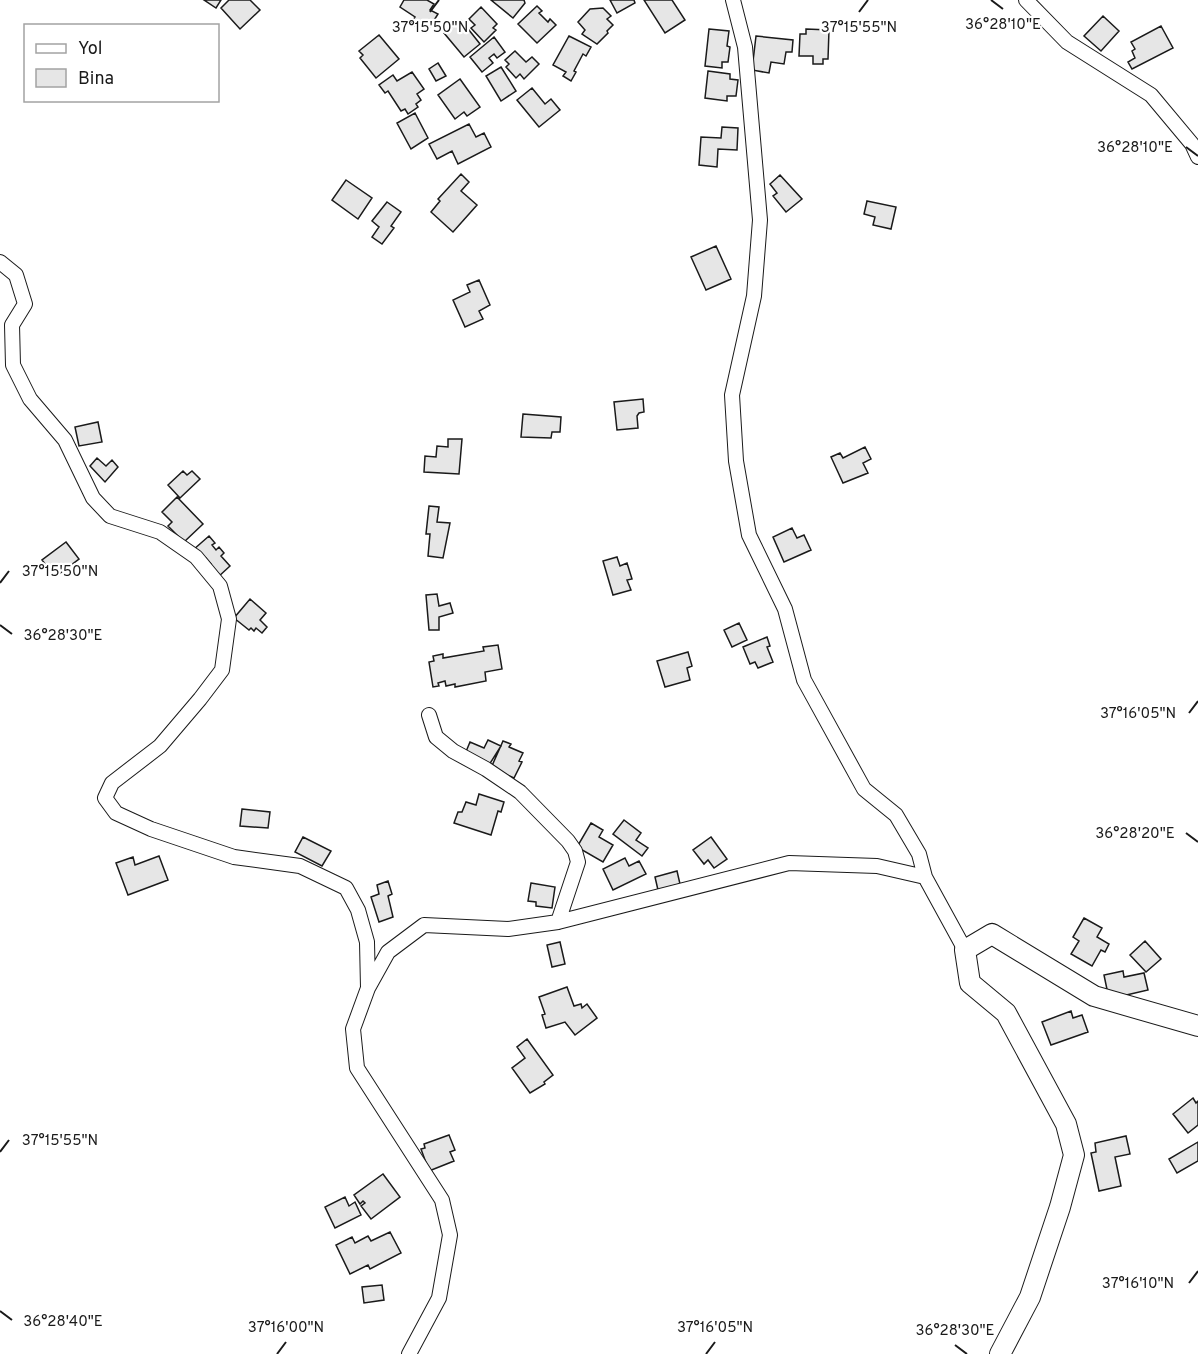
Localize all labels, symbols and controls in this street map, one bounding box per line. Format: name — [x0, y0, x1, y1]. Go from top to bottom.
text: 36°28'10"E — [965, 16, 1041, 35]
text: 37°15'50"N — [392, 19, 468, 38]
text: 37°15'55"N — [821, 19, 897, 38]
legend — [24, 24, 219, 102]
text: Yol — [78, 38, 103, 61]
text: Bina — [78, 68, 114, 91]
text: 36°28'10"E — [1097, 139, 1173, 158]
text: 37°15'50"N — [22, 563, 98, 582]
text: 36°28'30"E — [23, 627, 103, 646]
text: 37°16'05"N — [1100, 705, 1176, 724]
text: 36°28'20"E — [1095, 825, 1175, 844]
text: 37°15'55"N — [22, 1132, 98, 1151]
text: 37°16'10"N — [1102, 1275, 1174, 1294]
text: 36°28'40"E — [23, 1313, 103, 1332]
text: 37°16'00"N — [248, 1319, 324, 1338]
text: 37°16'05"N — [677, 1319, 753, 1338]
text: 36°28'30"E — [915, 1322, 995, 1341]

